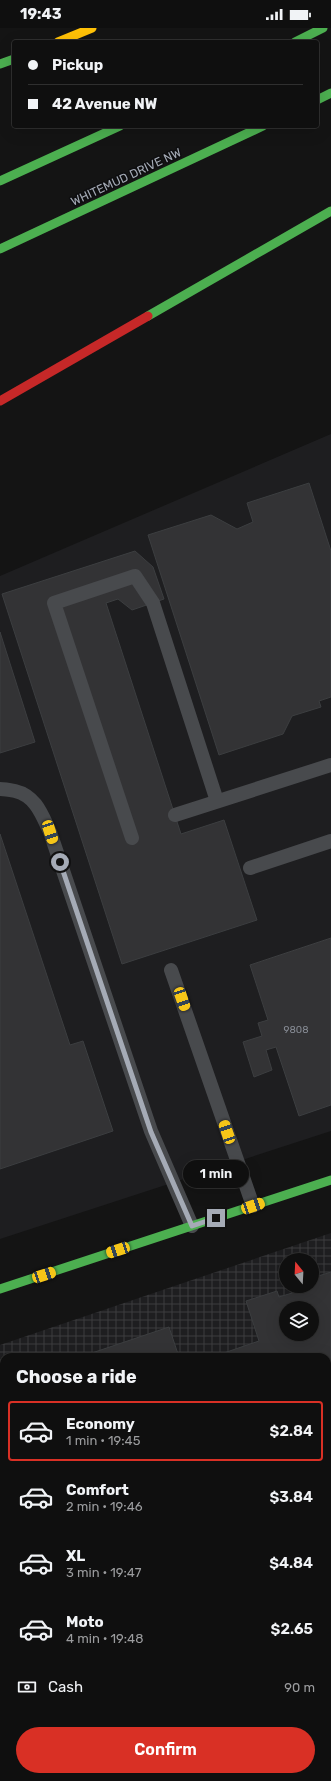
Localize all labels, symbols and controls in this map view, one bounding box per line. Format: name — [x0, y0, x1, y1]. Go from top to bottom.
text: 19:43 — [20, 5, 62, 23]
text: Pickup — [52, 56, 103, 74]
text: 42 Avenue NW — [52, 95, 157, 113]
street label: WHITEMUD DRIVE NW — [69, 145, 184, 209]
car — [41, 819, 59, 845]
route start — [51, 853, 69, 871]
car — [172, 986, 192, 1012]
house number: 9808 — [284, 1024, 309, 1036]
car — [217, 1119, 237, 1145]
callout: 1 min — [183, 1160, 249, 1188]
text: 1 min — [200, 1166, 232, 1181]
car — [240, 1196, 266, 1216]
route end — [207, 1209, 225, 1227]
car — [105, 1241, 131, 1259]
north arrow — [279, 1253, 319, 1293]
map controls — [279, 1253, 319, 1341]
car — [31, 1266, 57, 1284]
button: layers — [279, 1301, 319, 1341]
text: Choose a ride — [16, 1366, 137, 1388]
icon: car — [18, 1413, 54, 1449]
text: Economy — [66, 1415, 135, 1433]
text: $2.84 — [270, 1422, 313, 1440]
text: 1 min · 19:45 — [66, 1433, 140, 1448]
icon: car — [18, 1479, 54, 1515]
text: Comfort — [66, 1481, 129, 1499]
text: $3.84 — [269, 1488, 313, 1506]
text: 2 min · 19:46 — [66, 1499, 143, 1514]
icon: car — [18, 1545, 54, 1581]
text: XL — [66, 1547, 85, 1565]
text: $4.84 — [269, 1554, 313, 1572]
text: 3 min · 19:47 — [66, 1565, 141, 1580]
icon: car — [18, 1611, 54, 1647]
text: Moto — [66, 1613, 104, 1631]
text: $2.65 — [271, 1620, 313, 1638]
text: 4 min · 19:48 — [66, 1631, 143, 1646]
icon: cash — [16, 1676, 38, 1698]
text: Cash — [48, 1678, 83, 1696]
text: 90 m — [284, 1680, 315, 1695]
button: Confirm — [16, 1727, 315, 1773]

